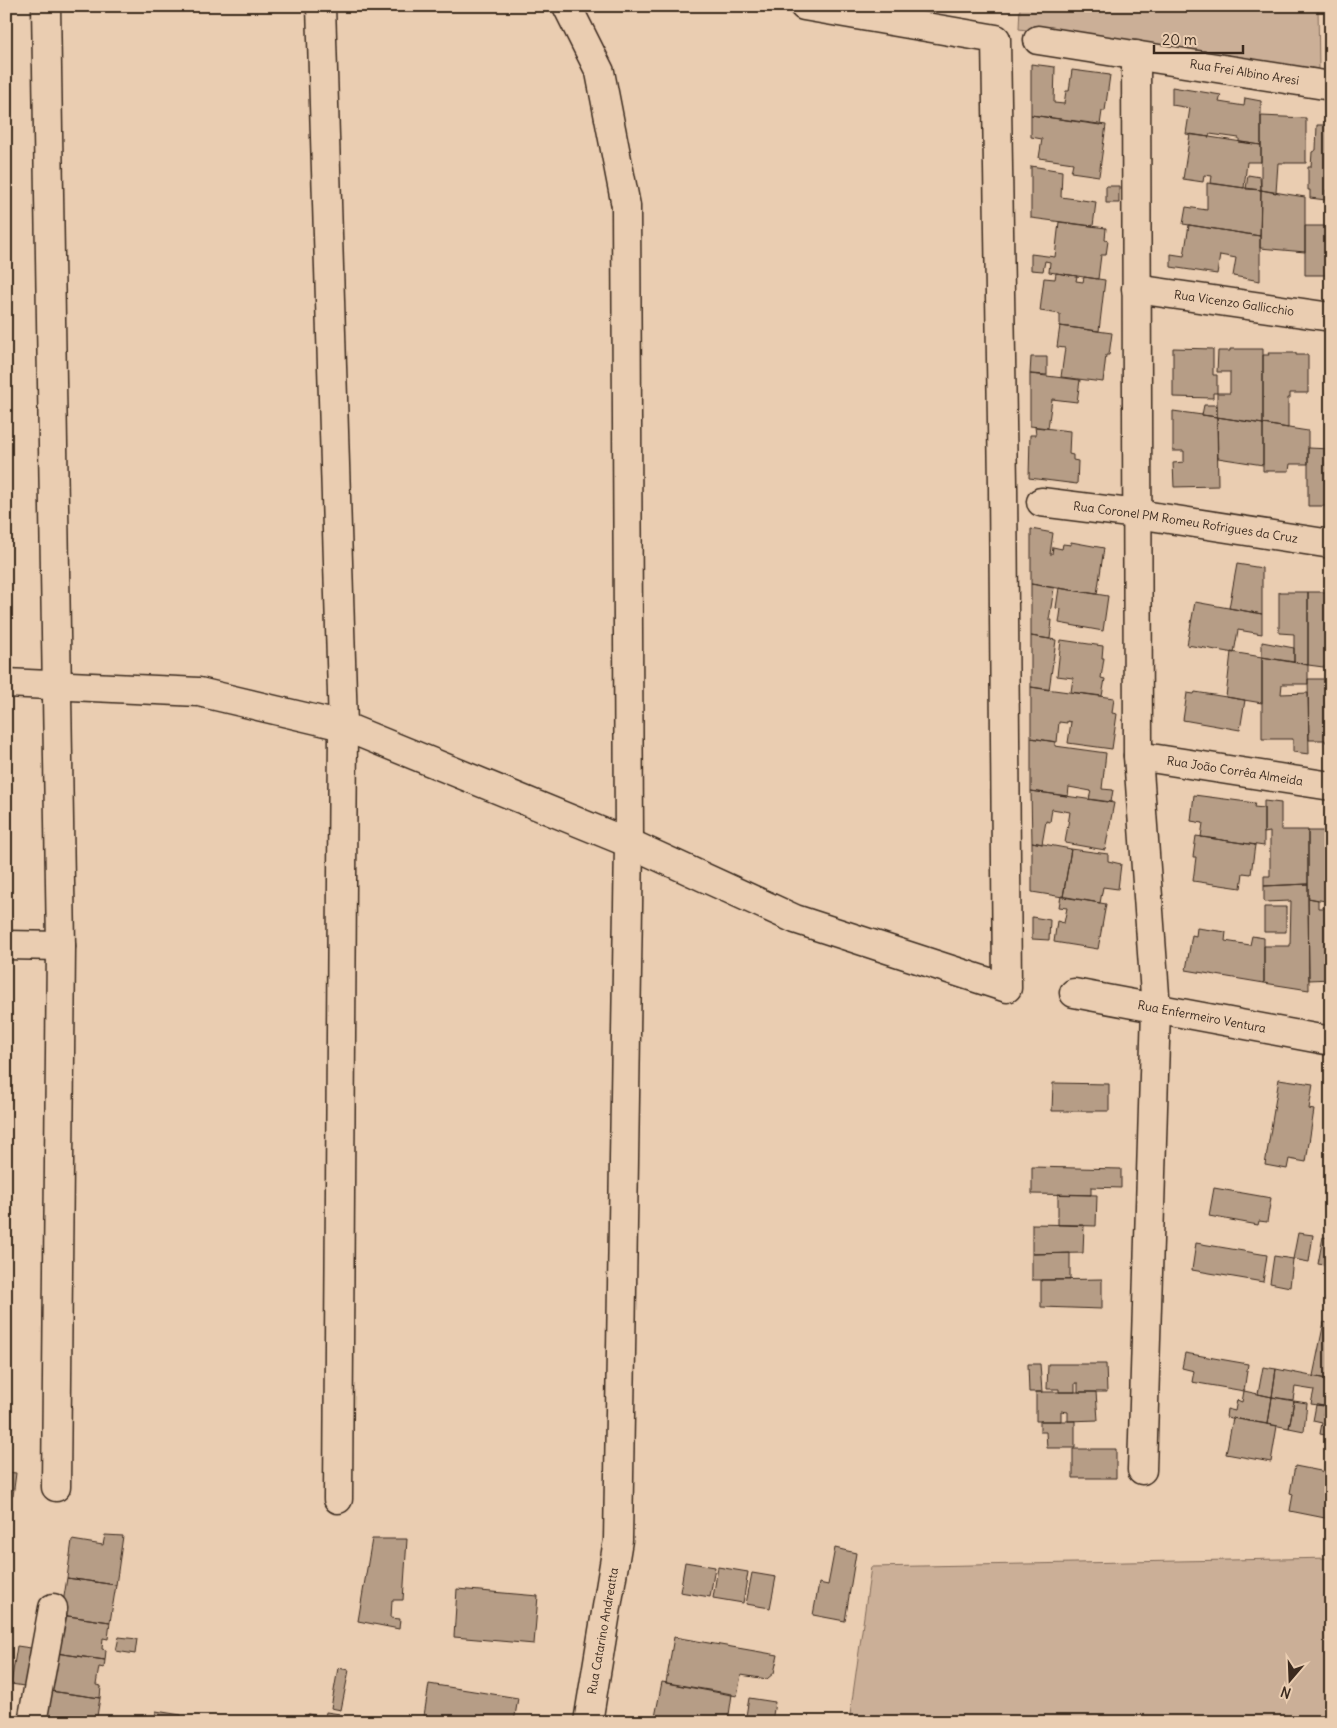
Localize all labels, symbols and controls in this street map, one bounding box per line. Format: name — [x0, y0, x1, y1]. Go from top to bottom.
scale bar — [1154, 22, 1243, 54]
text: 20 m — [1162, 30, 1197, 49]
street label: Rua Frei Albino Aresi — [1189, 56, 1300, 88]
street label: Rua Vicenzo Gallicchio — [1173, 287, 1295, 319]
street label: Rua Coronel PM Romeu Rofrigues da Cruz — [1072, 498, 1299, 546]
street label: Rua João Corrêa Almeida — [1166, 753, 1304, 789]
street label: Rua Enfermeiro Ventura — [1136, 997, 1267, 1036]
street label: Rua Catarino Andreatta — [584, 1566, 621, 1695]
north arrow — [1264, 1656, 1314, 1706]
text: N — [1278, 1682, 1293, 1702]

